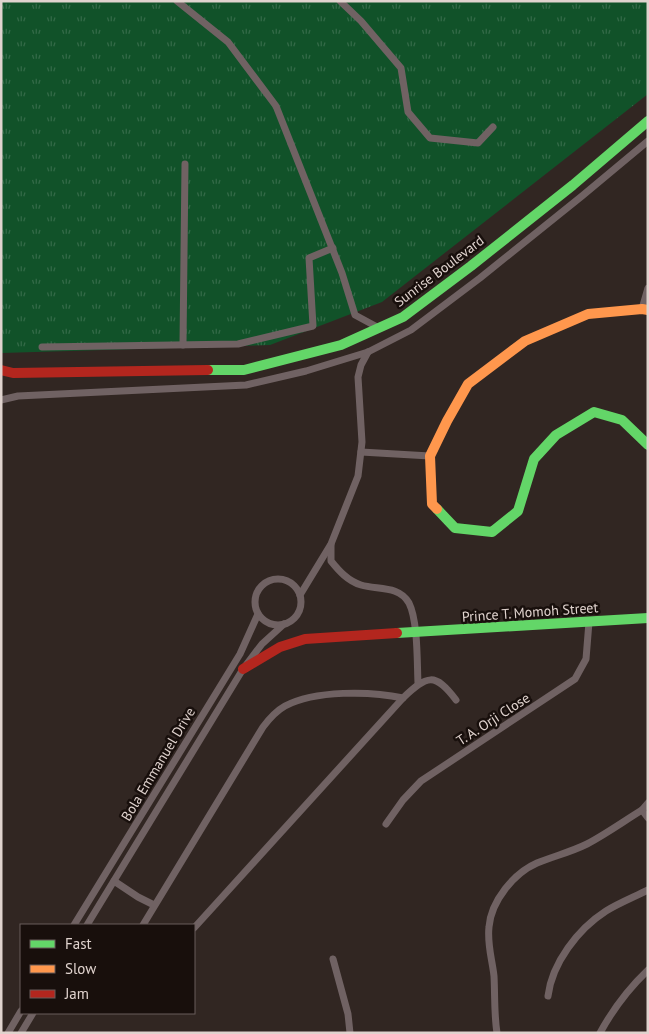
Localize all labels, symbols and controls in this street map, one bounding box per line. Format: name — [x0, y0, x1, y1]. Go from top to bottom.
street label: Sunrise Boulevard — [390, 231, 488, 311]
street label: Prince T. Momoh Street — [461, 598, 599, 626]
street label: T. A. Orji Close — [453, 689, 533, 749]
street label: Bola Emmanuel Drive — [117, 704, 199, 824]
legend — [20, 924, 195, 1014]
text: Fast — [65, 934, 92, 953]
text: Slow — [65, 959, 96, 978]
text: Jam — [64, 984, 89, 1003]

